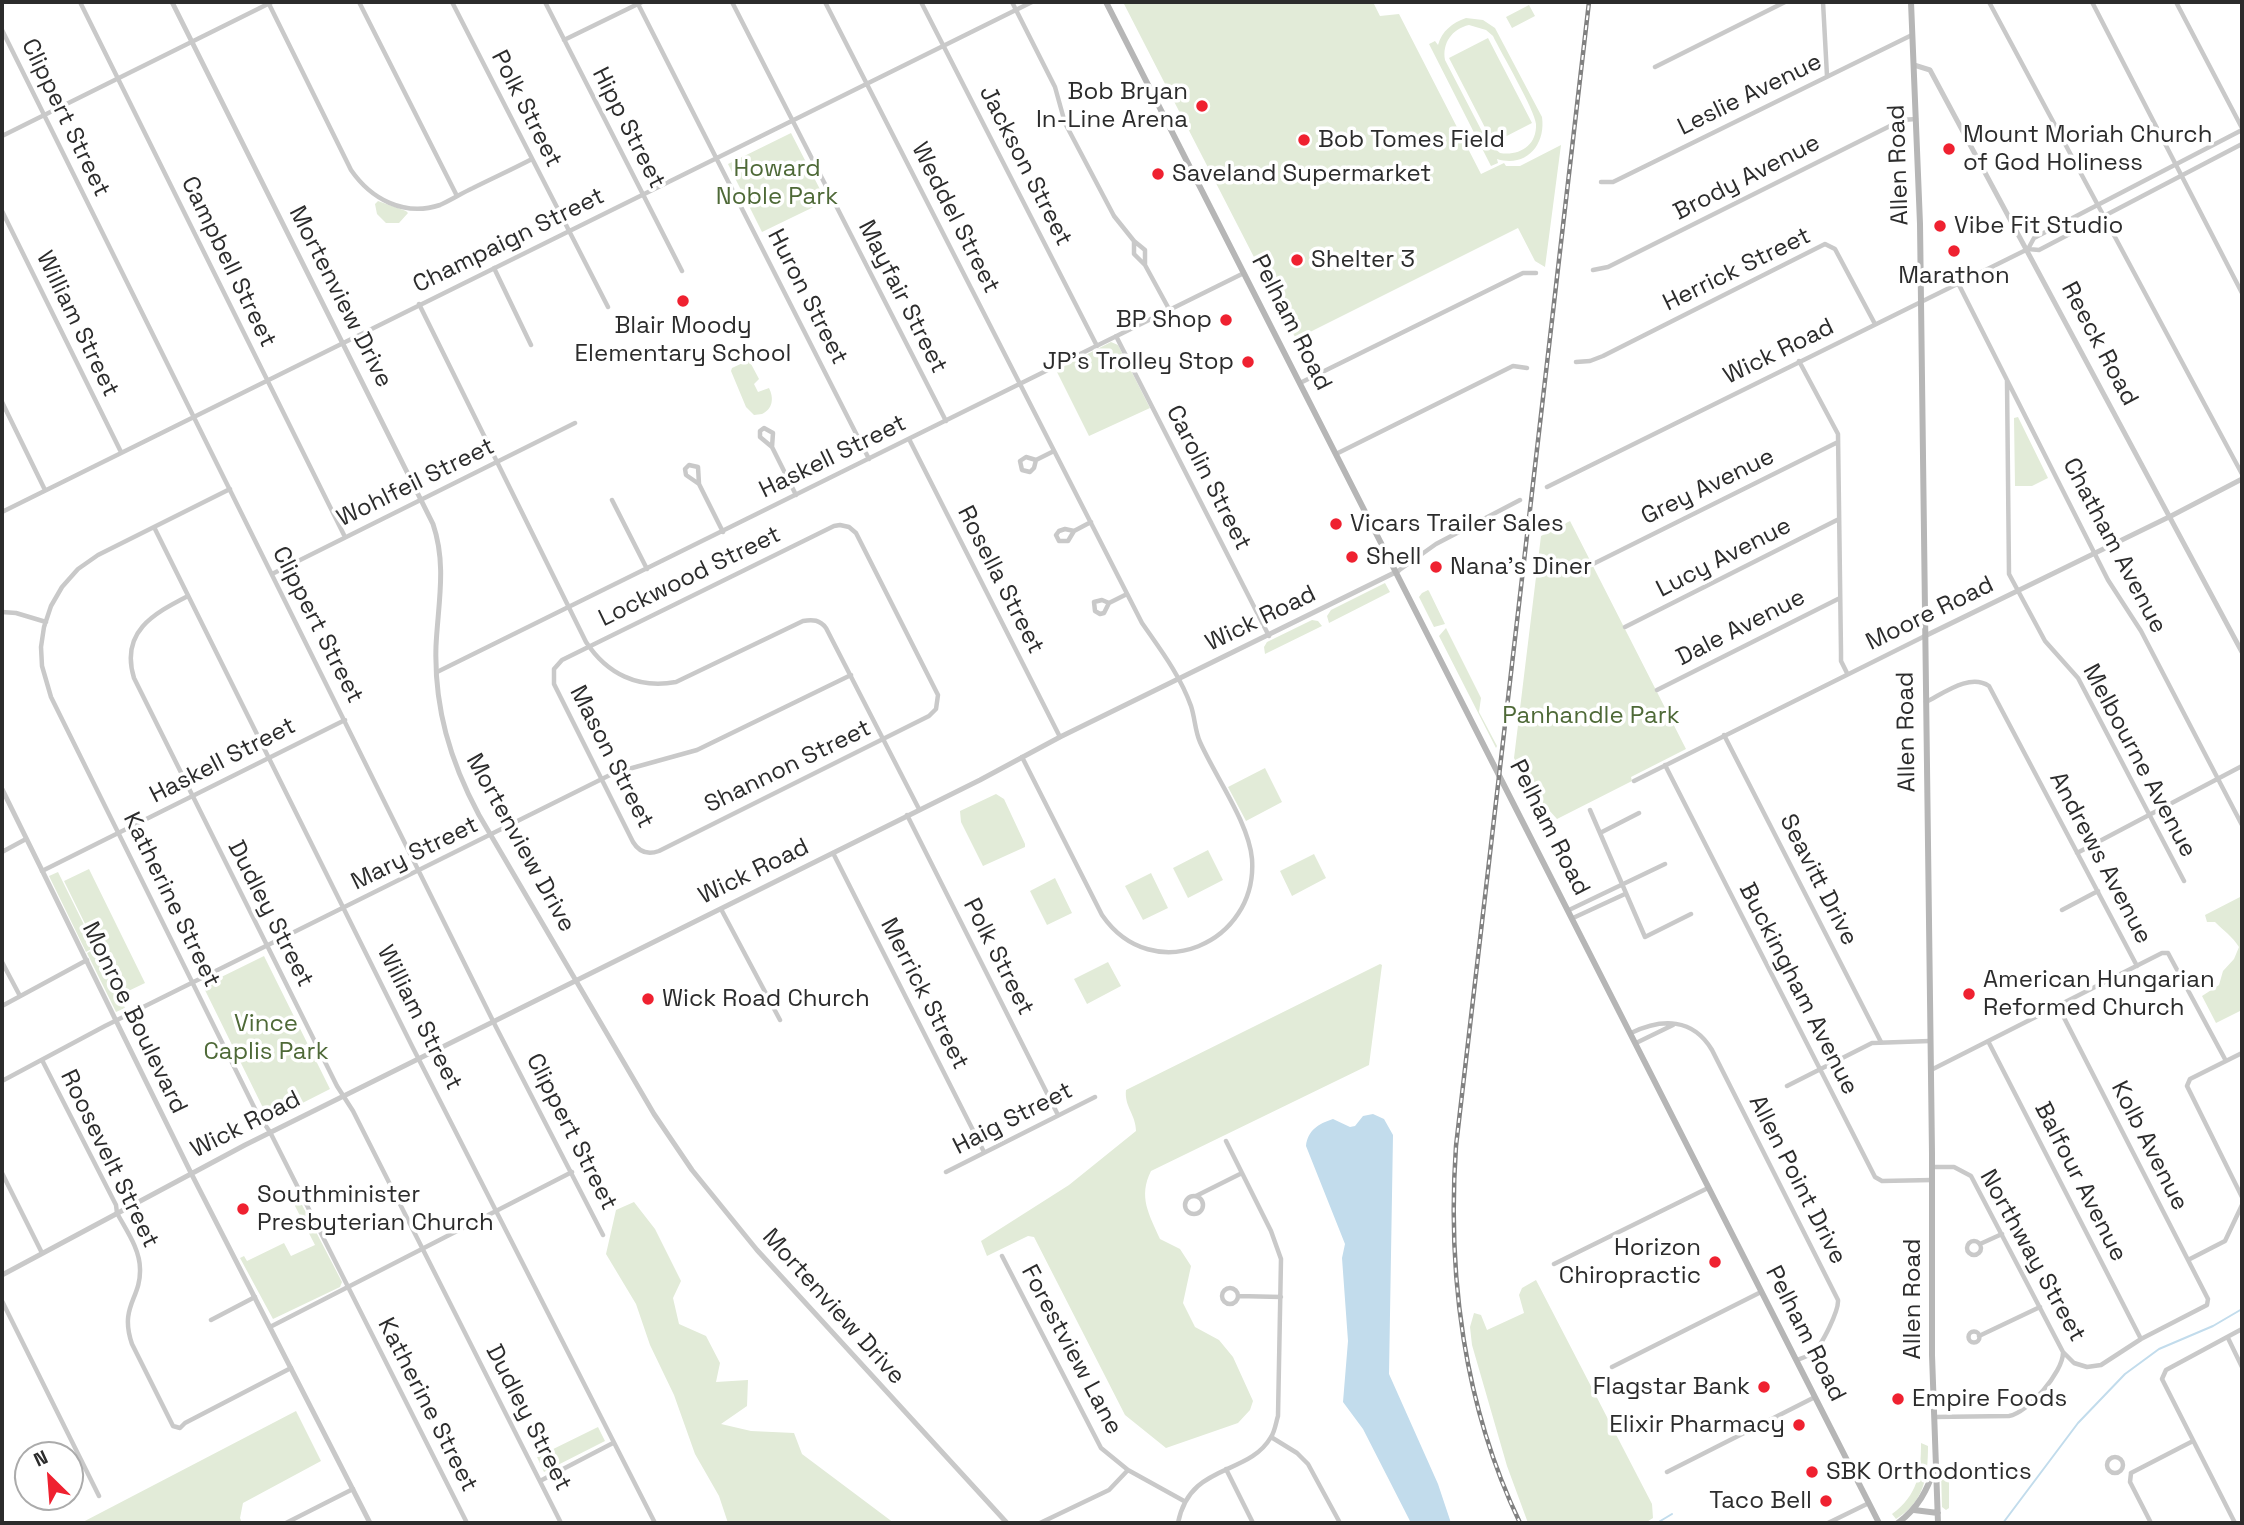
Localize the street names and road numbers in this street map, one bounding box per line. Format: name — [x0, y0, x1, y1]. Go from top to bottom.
street label: Clippert Street — [14, 34, 116, 202]
street label: Polk Street — [484, 46, 568, 172]
street label: Leslie Avenue — [1673, 48, 1827, 142]
street label: Hipp Street — [585, 63, 671, 193]
street label: Jackson Street — [972, 81, 1078, 251]
street label: Allen Road — [1882, 104, 1916, 226]
street label: Brody Avenue — [1669, 129, 1825, 227]
street label: Weddel Street — [905, 138, 1005, 298]
street label: Campbell Street — [174, 172, 282, 352]
street label: Champaign Street — [409, 182, 609, 300]
street label: Mortenview Drive — [282, 202, 398, 392]
street label: Mayfair Street — [851, 216, 953, 378]
street label: Herrick Street — [1658, 222, 1816, 318]
street label: Huron Street — [761, 224, 853, 370]
street label: William Street — [29, 246, 125, 402]
street label: Pelham Road — [1244, 250, 1338, 396]
street label: Reeck Road — [2054, 277, 2144, 411]
street label: Wick Road — [1719, 313, 1839, 391]
street label: Carolin Street — [1159, 401, 1257, 555]
street label: Haskell Street — [755, 409, 911, 505]
street label: Wohlfeil Street — [333, 432, 499, 534]
street label: Grey Avenue — [1637, 442, 1779, 532]
street label: Chatham Avenue — [2056, 453, 2172, 639]
street label: Rosella Street — [950, 501, 1050, 659]
street label: Lucy Avenue — [1652, 512, 1796, 604]
street label: Lockwood Street — [594, 520, 786, 634]
street label: Clippert Street — [265, 542, 369, 708]
street label: Moore Road — [1862, 571, 1998, 657]
street label: Wick Road — [1201, 580, 1321, 658]
street label: Dale Avenue — [1672, 583, 1810, 673]
street label: Melbourne Avenue — [2076, 659, 2202, 863]
street label: Allen Road — [1892, 671, 1922, 793]
street label: Mason Street — [563, 681, 659, 833]
street label: Haskell Street — [145, 712, 301, 810]
street label: Shannon Street — [700, 714, 876, 820]
street label: Mortenview Drive — [459, 749, 581, 937]
street label: Pelham Road — [1502, 755, 1596, 901]
street label: Andrews Avenue — [2043, 767, 2157, 949]
street label: Katherine Street — [116, 808, 226, 992]
street label: Seavitt Drive — [1773, 810, 1863, 950]
street label: Mary Street — [347, 811, 483, 897]
street label: Wick Road — [694, 833, 814, 911]
street label: Dudley Street — [221, 836, 319, 992]
street label: Buckingham Avenue — [1732, 878, 1864, 1100]
street label: Polk Street — [956, 894, 1040, 1020]
street label: Merrick Street — [874, 914, 974, 1074]
street label: Monroe Boulevard — [75, 918, 193, 1118]
street label: William Street — [370, 941, 468, 1095]
street label: Clippert Street — [519, 1049, 623, 1215]
street label: Roosevelt Street — [53, 1065, 165, 1253]
street label: Haig Street — [948, 1077, 1078, 1161]
street label: Kolb Avenue — [2104, 1077, 2194, 1215]
street label: Wick Road — [186, 1085, 306, 1165]
street label: Allen Point Drive — [1742, 1091, 1852, 1269]
street label: Balfour Avenue — [2027, 1097, 2133, 1267]
street label: Northway Street — [1973, 1165, 2091, 1347]
street label: Mortenview Drive — [756, 1223, 910, 1391]
street label: Allen Road — [1899, 1239, 1927, 1359]
street label: Forestview Lane — [1014, 1260, 1128, 1440]
street label: Pelham Road — [1758, 1261, 1852, 1407]
street label: Katherine Street — [371, 1313, 483, 1497]
street label: Dudley Street — [479, 1340, 577, 1496]

